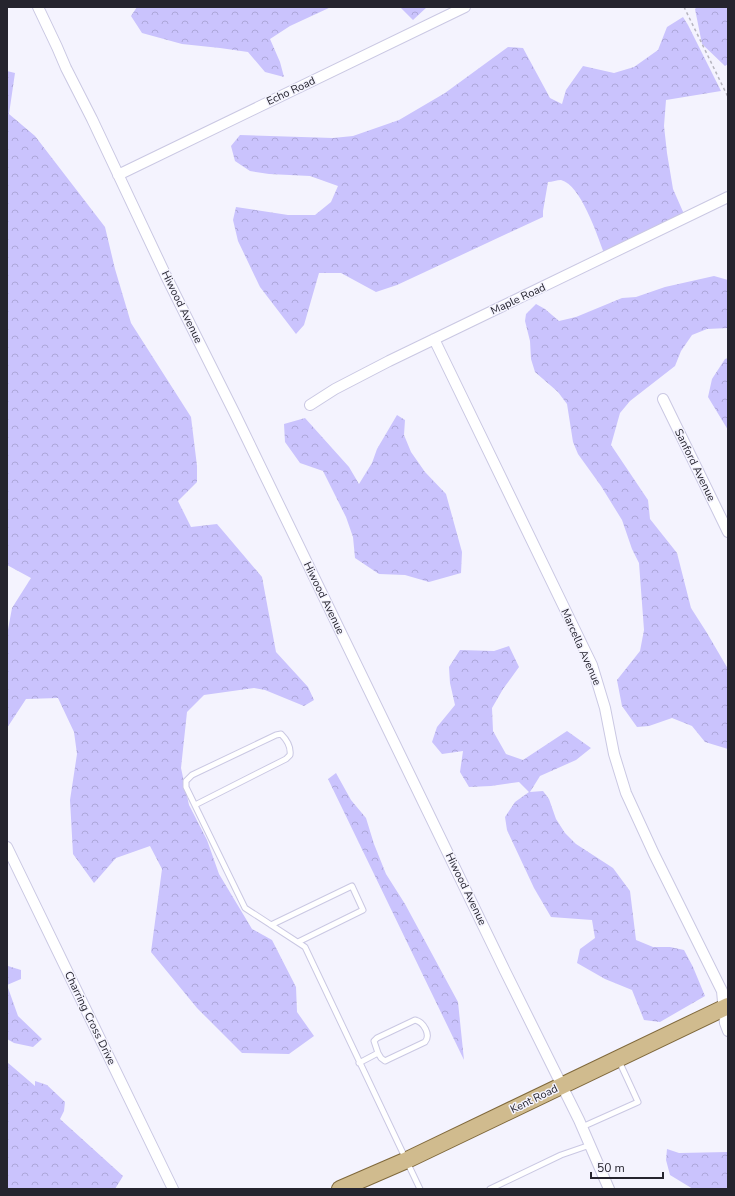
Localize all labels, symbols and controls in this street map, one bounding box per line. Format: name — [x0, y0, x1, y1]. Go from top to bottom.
street label: Echo Road — [264, 73, 318, 109]
street label: Hiwood Avenue — [158, 268, 206, 346]
street label: Maple Road — [488, 280, 548, 318]
street label: Sanford Avenue — [671, 426, 719, 504]
street label: Hiwood Avenue — [300, 559, 348, 637]
street label: Marcella Avenue — [557, 606, 605, 688]
street label: Hiwood Avenue — [442, 850, 490, 928]
street label: Charring Cross Drive — [61, 969, 119, 1067]
street label: Kent Road — [508, 1081, 560, 1117]
scale bar — [591, 1154, 663, 1180]
text: 50 m — [597, 1160, 625, 1176]

